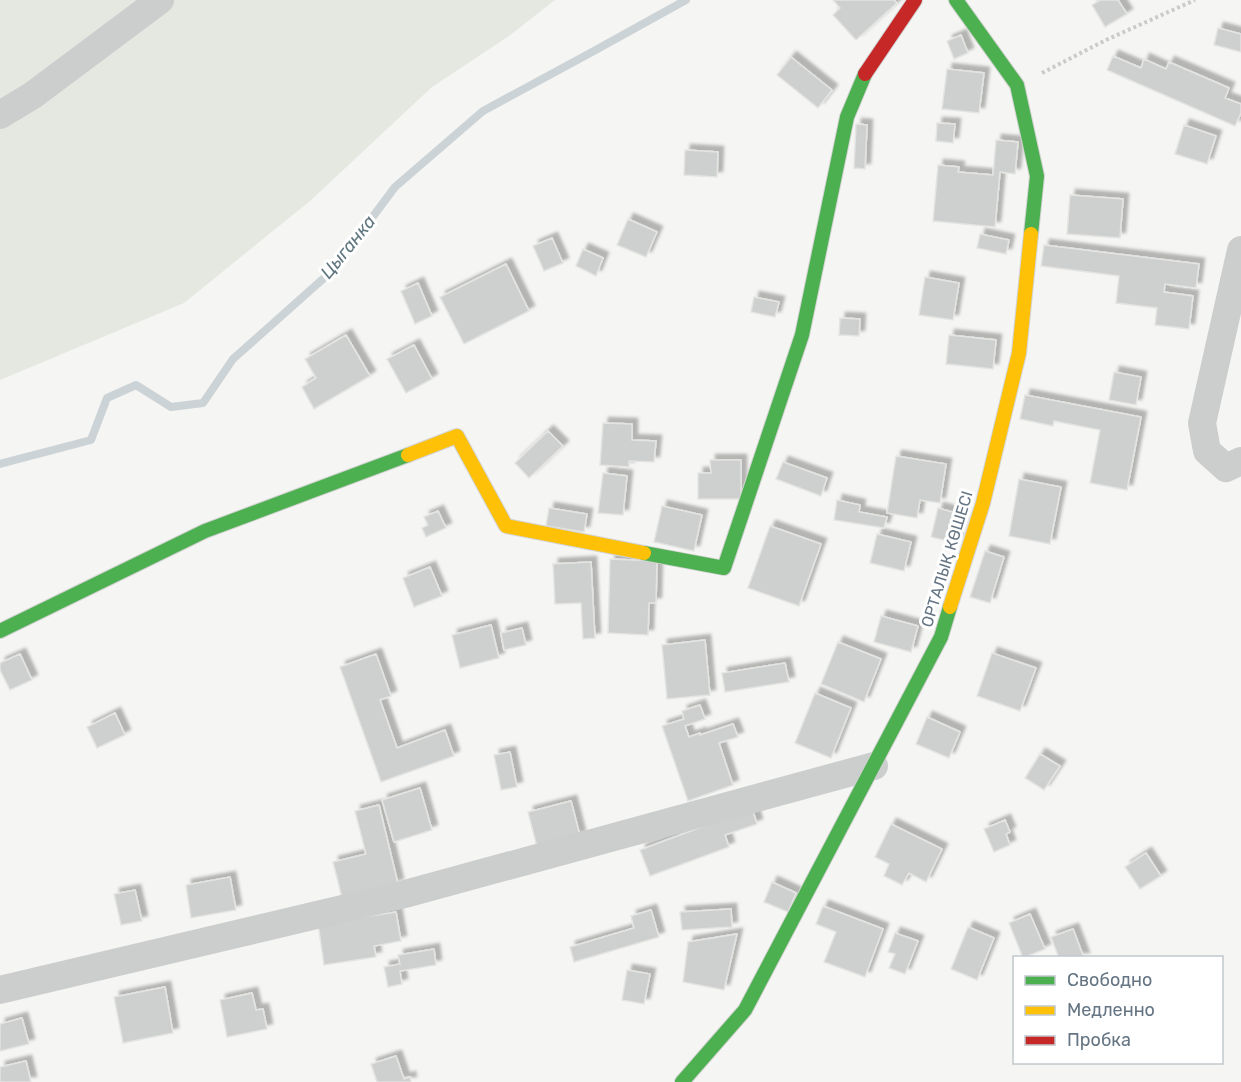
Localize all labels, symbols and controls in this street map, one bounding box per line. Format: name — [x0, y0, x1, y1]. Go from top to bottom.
water label: Цыганка — [316, 210, 381, 283]
street label: ОРТАЛЫҚ КӨШЕСІ — [917, 489, 977, 629]
legend — [1013, 956, 1223, 1064]
text: Свободно — [1067, 969, 1152, 991]
text: Медленно — [1067, 999, 1155, 1021]
text: Пробка — [1067, 1029, 1131, 1051]

